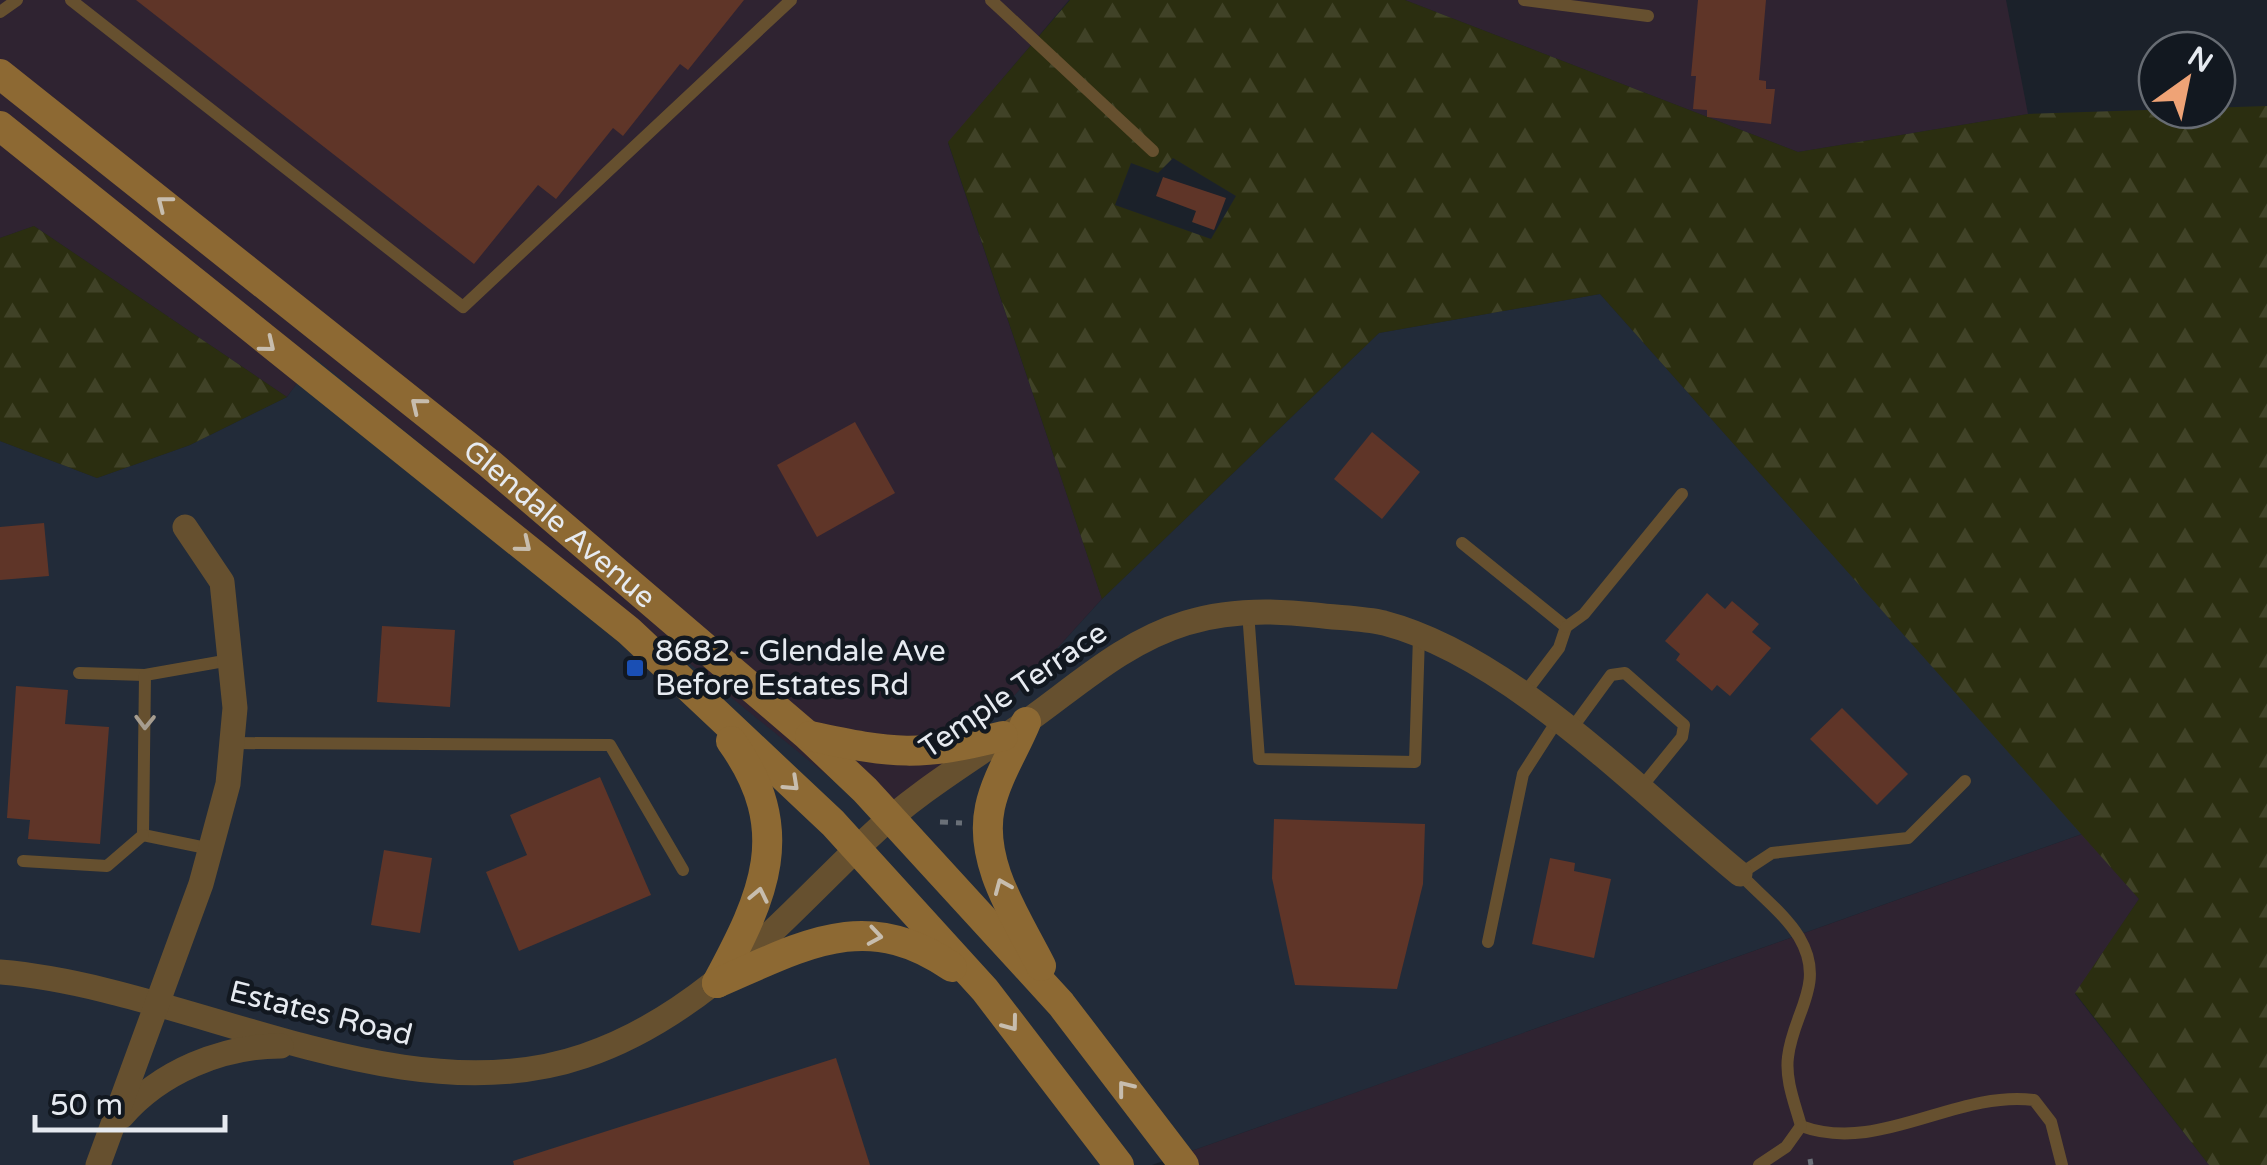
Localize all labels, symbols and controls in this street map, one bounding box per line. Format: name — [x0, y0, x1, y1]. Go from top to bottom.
north arrow — [2137, 30, 2237, 130]
text: N — [2181, 39, 2219, 80]
one-way arrow — [157, 197, 175, 215]
one-way arrow — [256, 333, 274, 351]
one-way arrow — [412, 399, 430, 417]
street label: Glendale Avenue — [456, 432, 663, 616]
one-way arrow — [512, 533, 530, 551]
street label: Temple Terrace — [913, 614, 1114, 767]
place label: 8682 - Glendale Ave Before Estates Rd — [655, 633, 946, 704]
marker: 8682 - Glendale Ave Before Estates Rd — [624, 657, 646, 679]
one-way arrow — [134, 714, 155, 730]
one-way arrow — [780, 772, 799, 790]
one-way arrow — [993, 878, 1013, 896]
one-way arrow — [747, 887, 768, 904]
one-way arrow — [867, 925, 883, 946]
street label: Estates Road — [226, 973, 416, 1054]
one-way arrow — [1000, 1013, 1017, 1031]
scale bar — [35, 1070, 225, 1132]
one-way arrow — [1119, 1081, 1136, 1099]
text: 50 m — [50, 1087, 123, 1124]

